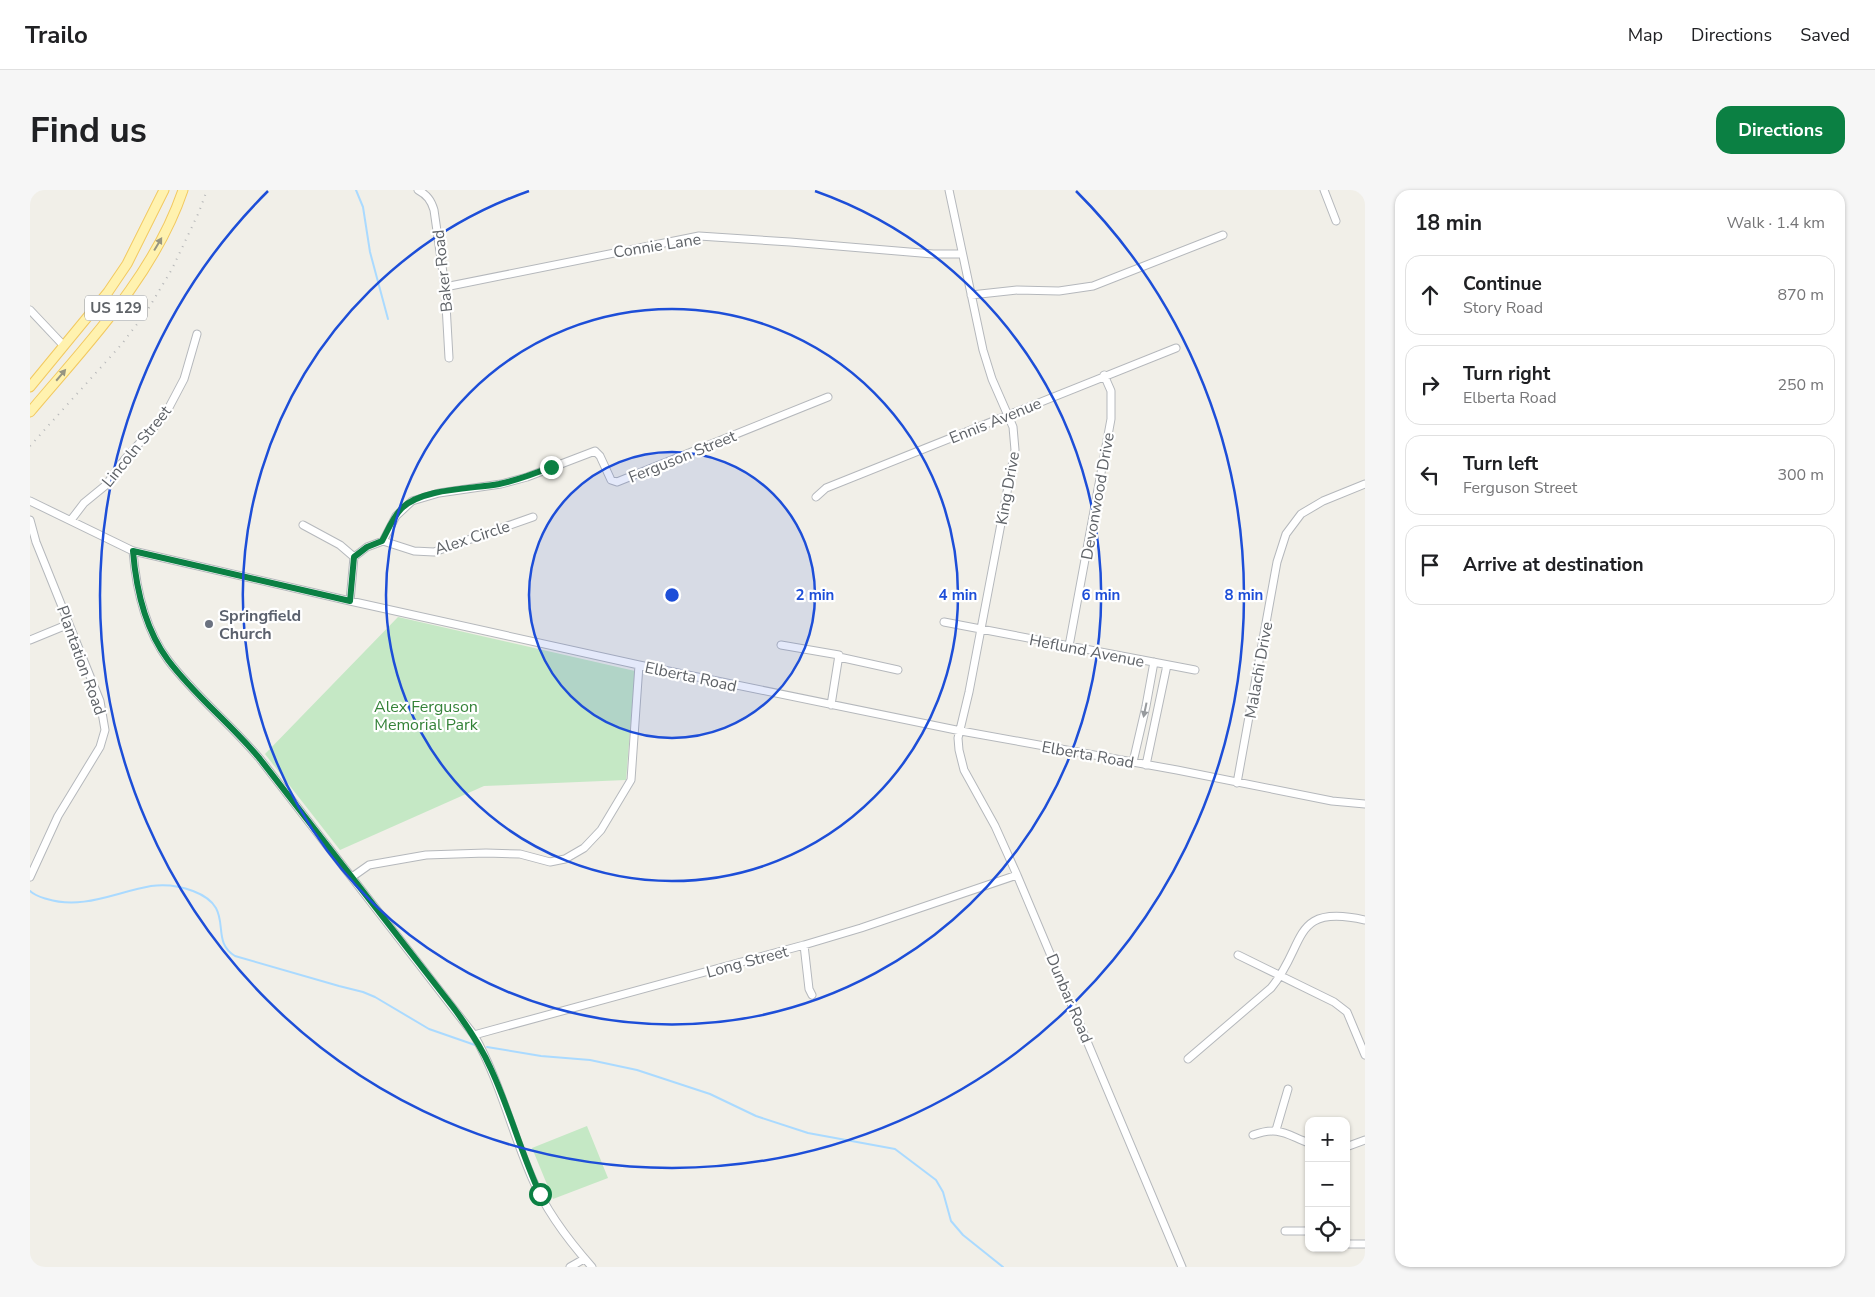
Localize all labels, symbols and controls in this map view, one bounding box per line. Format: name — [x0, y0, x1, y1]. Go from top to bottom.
text: Trailo — [25, 19, 88, 51]
text: Map — [1628, 23, 1663, 47]
text: Directions — [1691, 23, 1772, 47]
text: Saved — [1800, 23, 1850, 47]
button: Directions — [1716, 106, 1845, 154]
text: Find us — [30, 107, 147, 154]
text: 18 min — [1415, 209, 1482, 237]
text: Walk · 1.4 km — [1727, 212, 1825, 234]
street label: Connie Lane — [612, 228, 703, 264]
street label: Baker Road — [428, 229, 458, 313]
one-way arrow — [153, 238, 162, 251]
text: Continue — [1463, 271, 1542, 297]
icon: ahead — [1416, 281, 1444, 309]
text: 870 m — [1777, 284, 1824, 306]
road number: US 129 — [85, 296, 147, 320]
text: Story Road — [1463, 297, 1543, 319]
text: Turn right — [1463, 361, 1550, 387]
one-way arrow — [56, 368, 67, 381]
icon: right — [1416, 371, 1444, 399]
text: 250 m — [1777, 374, 1824, 396]
text: Elberta Road — [1463, 387, 1556, 409]
street label: Ennis Avenue — [946, 392, 1045, 449]
street label: Lincoln Street — [97, 401, 177, 492]
street label: Ferguson Street — [625, 425, 740, 489]
street label: Devonwood Drive — [1076, 431, 1120, 562]
street label: King Drive — [991, 450, 1025, 527]
text: Turn left — [1463, 451, 1538, 477]
route end — [540, 456, 563, 479]
icon: left — [1416, 461, 1444, 489]
text: 300 m — [1777, 464, 1824, 486]
text: Ferguson Street — [1463, 477, 1577, 499]
street label: Alex Circle — [432, 515, 513, 560]
icon: arrive — [1416, 551, 1444, 579]
text: Arrive at destination — [1463, 552, 1644, 578]
text: 2 min — [796, 585, 834, 605]
text: 4 min — [939, 585, 977, 605]
text: 6 min — [1082, 585, 1120, 605]
text: 8 min — [1225, 585, 1263, 605]
centre of rings — [663, 586, 681, 604]
street label: Plantation Road — [51, 602, 111, 718]
place label: Springfield Church — [219, 605, 301, 645]
marker: Springfield Church — [203, 618, 215, 630]
street label: Malachi Drive — [1240, 620, 1278, 720]
street label: Heflund Avenue — [1027, 629, 1146, 673]
street label: Elberta Road — [643, 657, 739, 697]
park label: Alex Ferguson Memorial Park — [374, 696, 479, 736]
one-way arrow — [1141, 703, 1149, 718]
street label: Elberta Road — [1040, 736, 1136, 774]
street label: Long Street — [704, 940, 791, 983]
street label: Dunbar Road — [1040, 950, 1098, 1046]
map controls — [1305, 1117, 1350, 1252]
button: + — [1305, 1117, 1350, 1162]
button: − — [1305, 1162, 1350, 1207]
route start — [529, 1183, 552, 1206]
button: locate — [1305, 1207, 1350, 1252]

